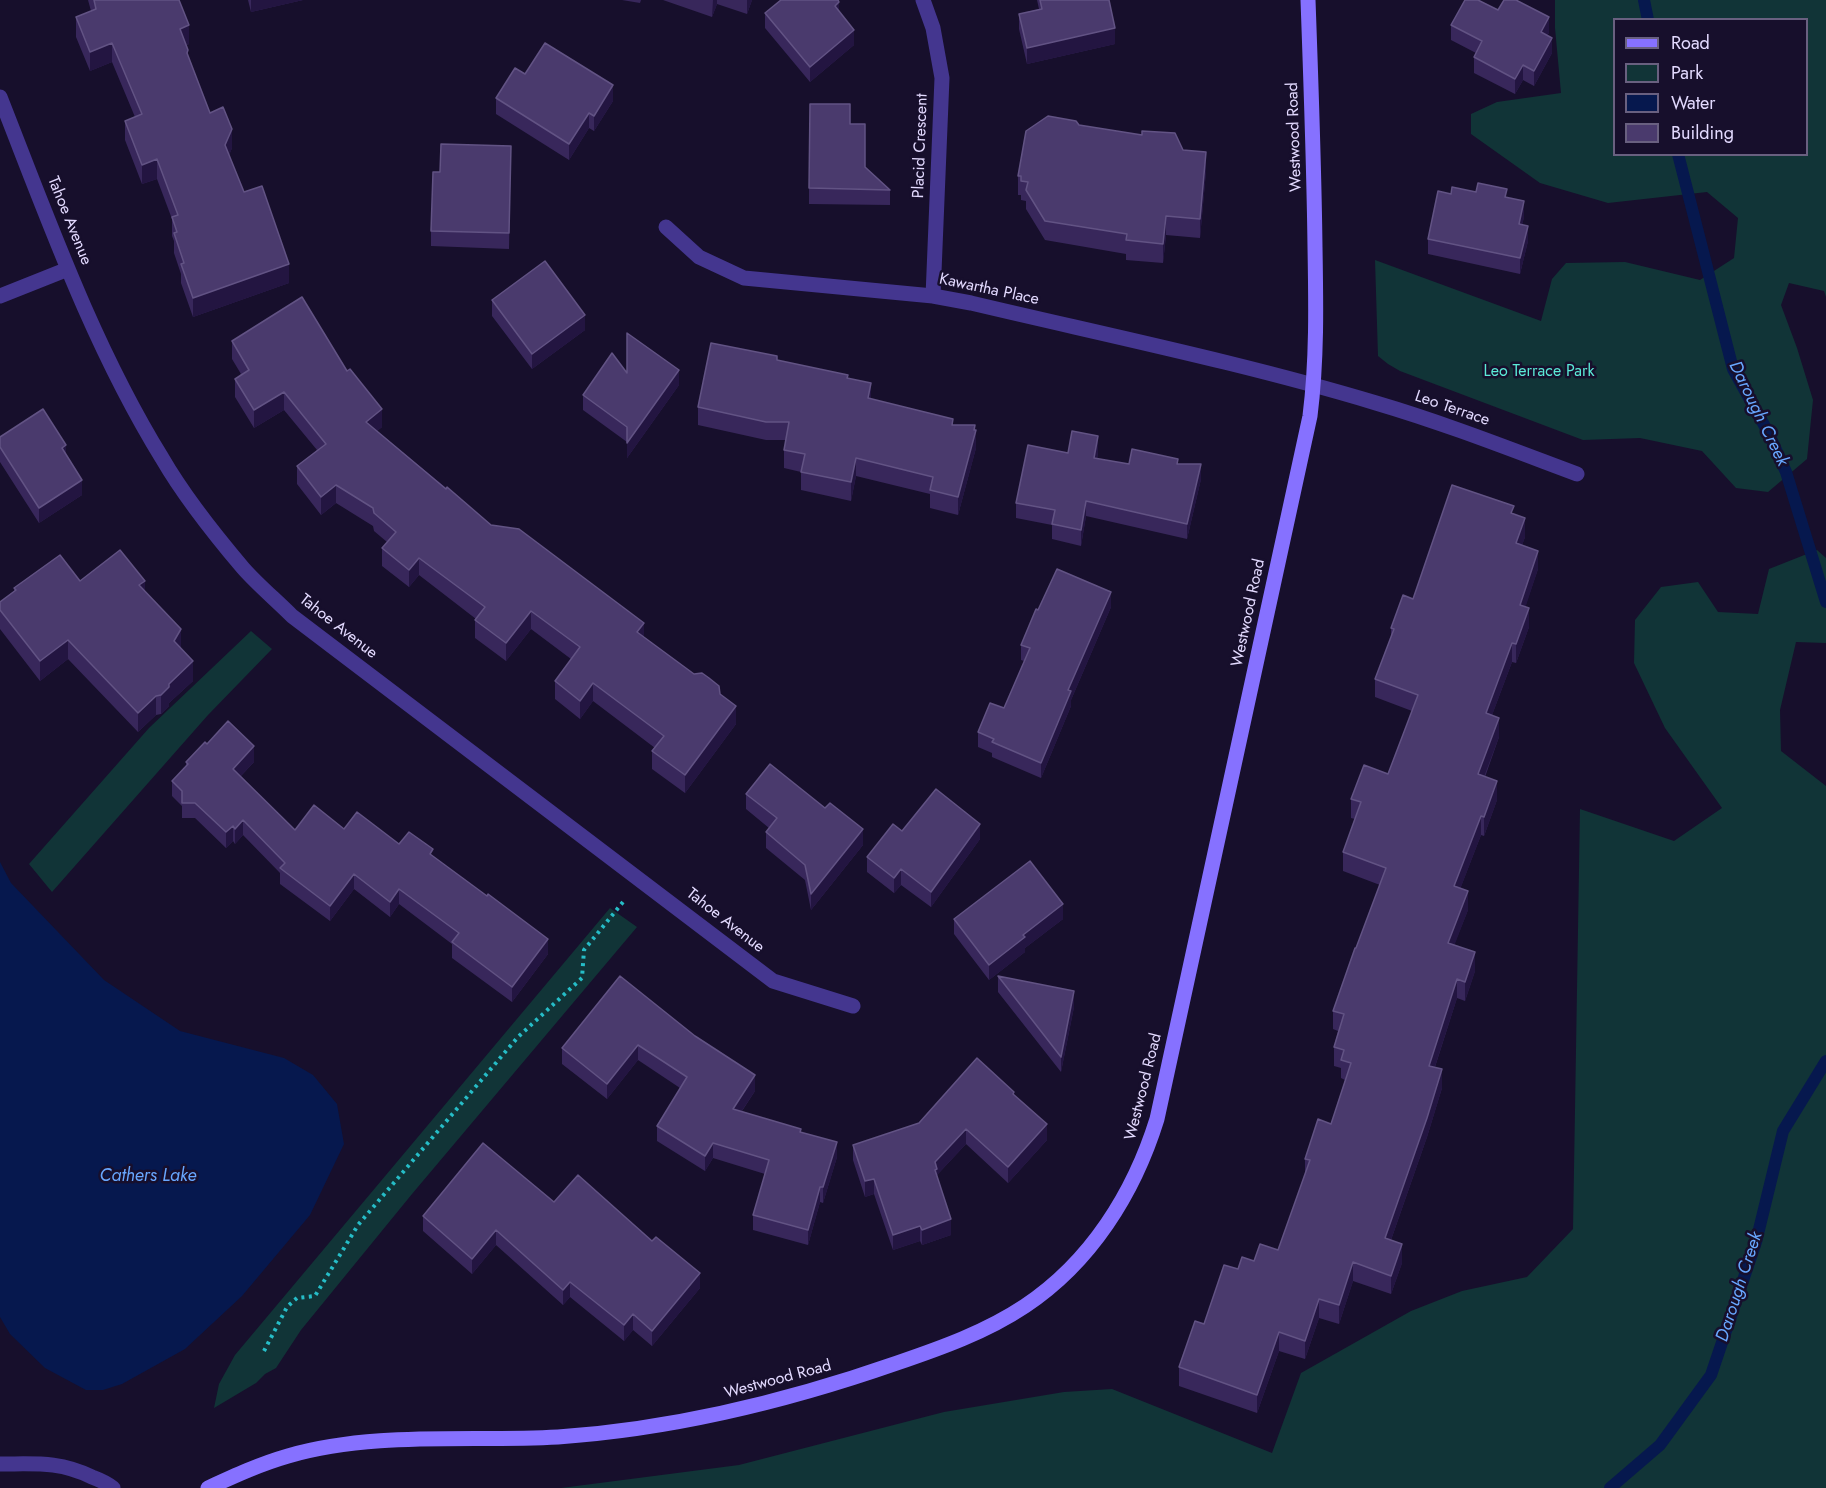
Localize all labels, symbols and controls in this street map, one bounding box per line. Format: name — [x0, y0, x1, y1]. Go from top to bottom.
legend — [1613, 18, 1808, 156]
text: Road — [1671, 30, 1710, 56]
text: Park — [1671, 60, 1703, 86]
street label: Westwood Road — [1283, 82, 1307, 192]
text: Water — [1671, 90, 1715, 116]
street label: Placid Crescent — [910, 93, 932, 199]
text: Building — [1671, 120, 1734, 146]
street label: Tahoe Avenue — [43, 174, 95, 268]
street label: Kawartha Place — [937, 270, 1041, 310]
water label: Darough Creek — [1723, 358, 1793, 470]
park label: Leo Terrace Park — [1484, 362, 1594, 382]
street label: Leo Terrace — [1412, 387, 1492, 431]
street label: Westwood Road — [1228, 557, 1270, 669]
street label: Tahoe Avenue — [295, 591, 381, 663]
street label: Tahoe Avenue — [682, 885, 768, 957]
street label: Westwood Road — [1121, 1031, 1167, 1143]
water label: Cathers Lake — [100, 1166, 196, 1188]
water label: Darough Creek — [1712, 1229, 1768, 1345]
street label: Westwood Road — [723, 1357, 833, 1403]

